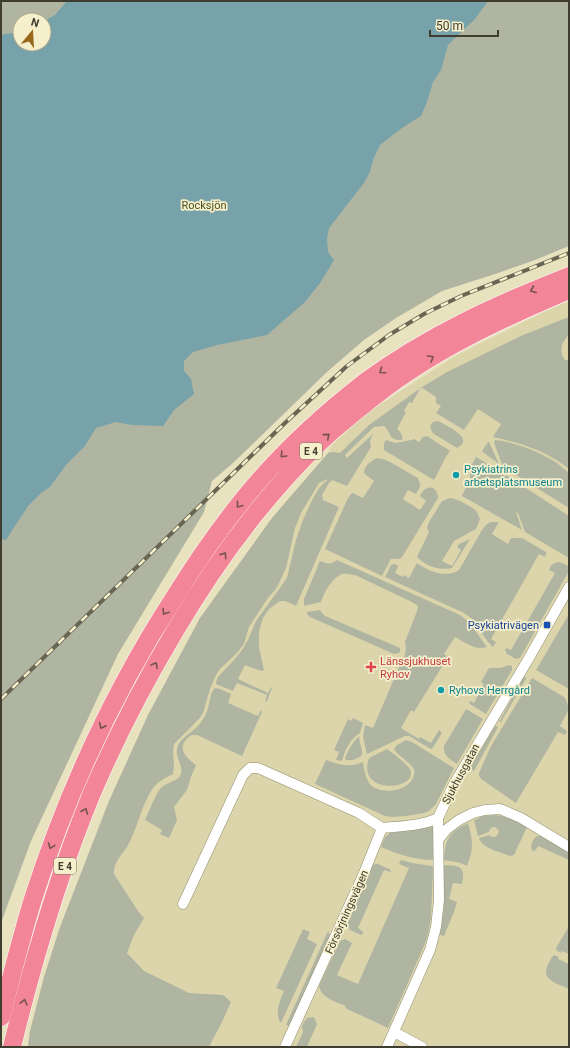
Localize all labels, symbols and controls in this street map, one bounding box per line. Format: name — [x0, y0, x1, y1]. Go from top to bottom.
north arrow — [12, 12, 52, 52]
scale bar — [430, 12, 498, 38]
text: N — [29, 16, 41, 30]
text: 50 m — [436, 19, 463, 33]
park label: Rocksjön — [181, 199, 227, 212]
one-way arrow — [529, 285, 537, 293]
one-way arrow — [427, 355, 434, 362]
one-way arrow — [379, 366, 386, 373]
one-way arrow — [322, 433, 330, 440]
road number: E 4 — [300, 443, 322, 459]
one-way arrow — [280, 450, 288, 458]
place label: Psykiatrins arbetsplatsmuseum — [464, 463, 562, 489]
marker: Psykiatrins arbetsplatsmuseum — [451, 470, 461, 480]
one-way arrow — [236, 501, 243, 508]
one-way arrow — [219, 552, 227, 559]
one-way arrow — [162, 608, 170, 615]
place label: Psykiatrivägen — [468, 619, 539, 632]
marker: Psykiatrivägen — [542, 620, 552, 630]
place label: Länssjukhuset Ryhov — [380, 655, 451, 681]
marker: Länssjukhuset Ryhov — [365, 661, 377, 673]
one-way arrow — [151, 662, 158, 670]
place label: Ryhovs Herrgård — [449, 684, 530, 697]
marker: Ryhovs Herrgård — [436, 685, 446, 695]
one-way arrow — [99, 722, 107, 729]
street label: Sjukhusgatan — [440, 742, 482, 806]
one-way arrow — [81, 808, 89, 815]
one-way arrow — [48, 842, 56, 849]
road number: E 4 — [54, 858, 76, 874]
street label: Försörjningsvägen — [323, 868, 371, 956]
one-way arrow — [19, 998, 28, 1005]

